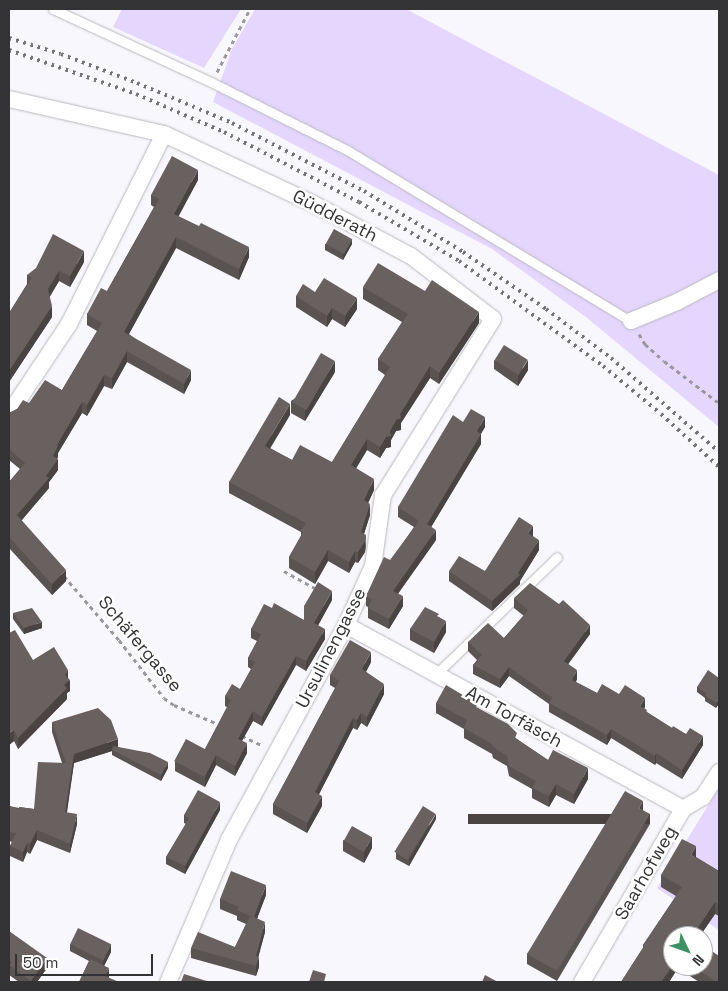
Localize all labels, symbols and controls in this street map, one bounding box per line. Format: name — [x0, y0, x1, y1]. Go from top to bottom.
street label: Güdderath — [289, 185, 381, 247]
street label: Ursulinengasse — [291, 584, 371, 712]
street label: Schäfergasse — [94, 592, 186, 696]
street label: Am Torfäsch — [462, 682, 566, 752]
street label: Saarhofweg — [610, 822, 682, 924]
north arrow — [663, 926, 713, 976]
scale bar — [18, 944, 155, 976]
text: N — [689, 951, 708, 970]
text: 50 m — [23, 953, 58, 972]

